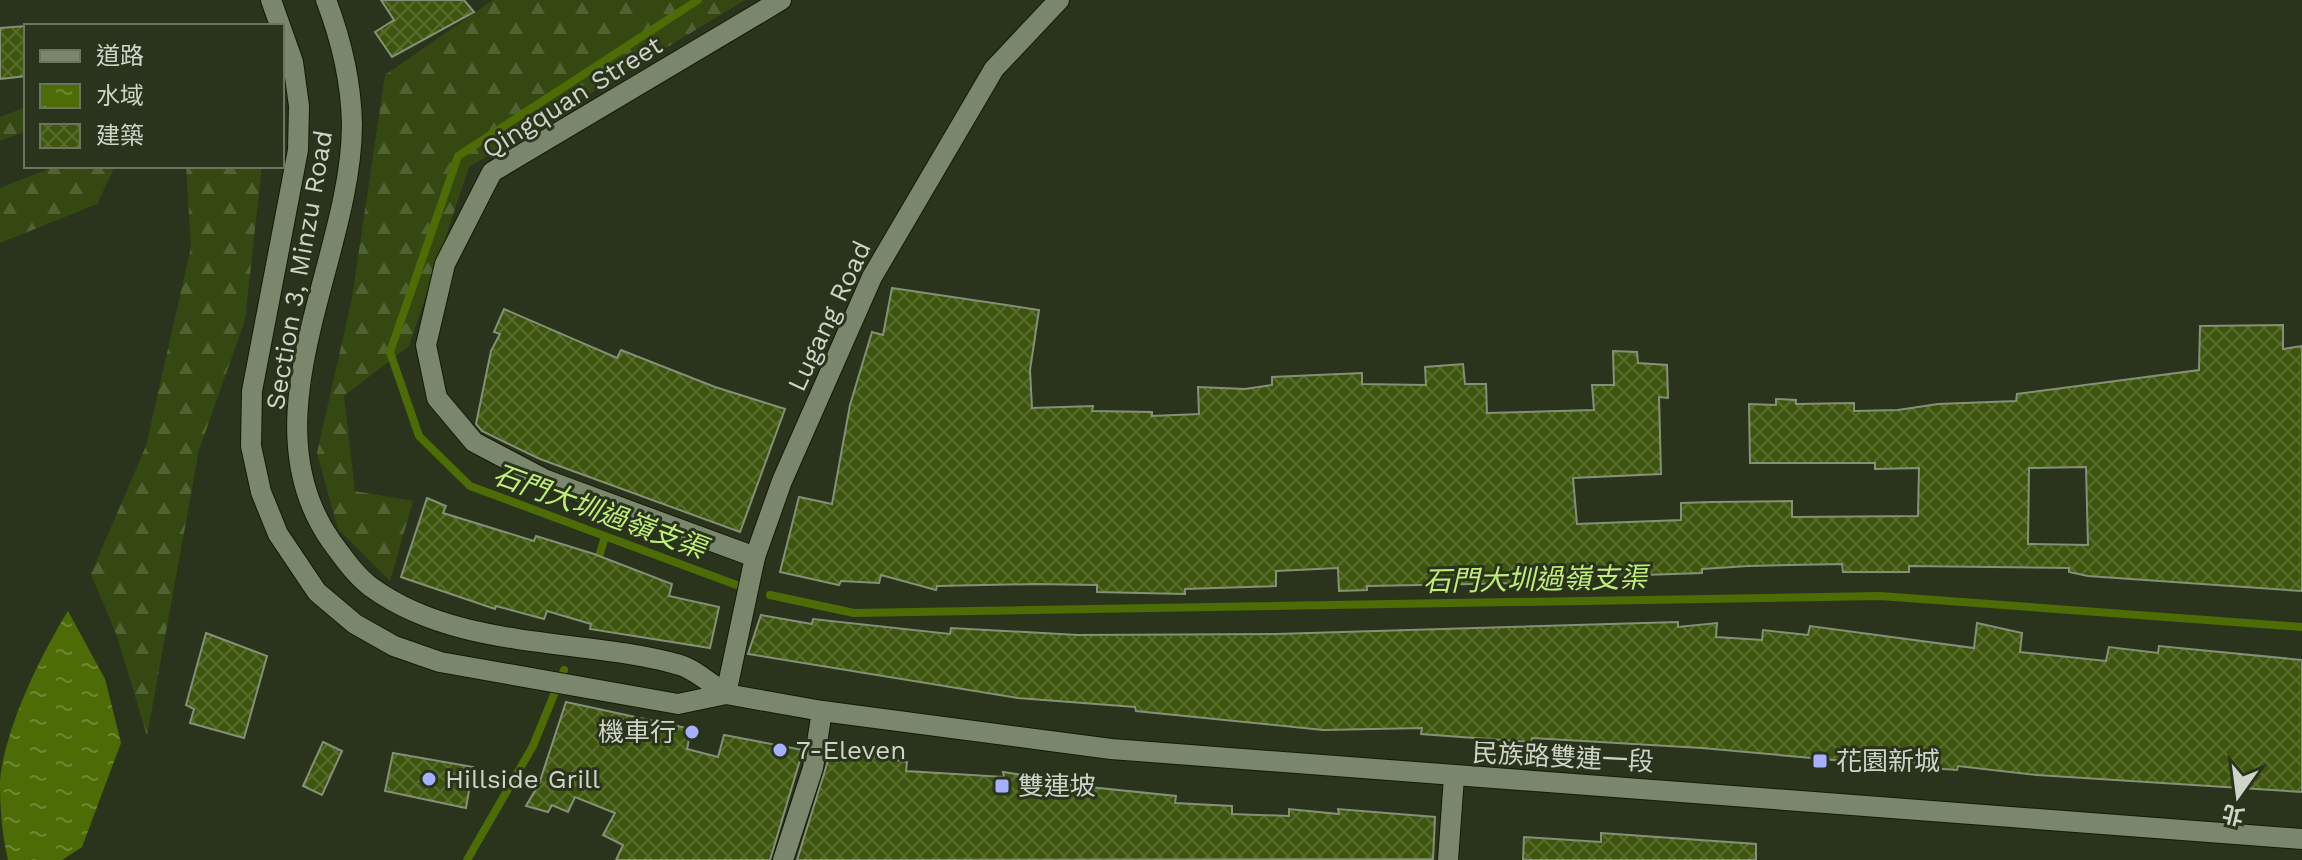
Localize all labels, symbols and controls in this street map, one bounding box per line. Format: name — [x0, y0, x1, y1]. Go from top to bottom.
legend — [24, 24, 284, 168]
street label: Qingquan Street — [477, 30, 668, 164]
text: 道路 — [96, 42, 144, 70]
text: 水域 — [96, 82, 144, 110]
text: 建築 — [96, 122, 144, 150]
street label: Section 3, Minzu Road — [260, 128, 338, 412]
street label: Lugang Road — [781, 236, 877, 396]
water label: 石門大圳過嶺支渠 — [489, 458, 714, 567]
water label: 石門大圳過嶺支渠 — [1423, 561, 1651, 598]
place label: 機車行 — [598, 717, 676, 747]
marker: 機車行 — [683, 723, 701, 741]
place label: 7-Eleven — [796, 735, 906, 765]
street label: 民族路雙連一段 — [1471, 737, 1655, 777]
marker: 7-Eleven — [771, 741, 789, 759]
place label: 花園新城 — [1836, 746, 1940, 776]
marker: 花園新城 — [1811, 752, 1829, 770]
north arrow — [2198, 756, 2278, 836]
place label: Hillside Grill — [445, 764, 600, 794]
marker: Hillside Grill — [420, 770, 438, 788]
place label: 雙連坡 — [1018, 771, 1096, 801]
marker: 雙連坡 — [993, 777, 1011, 795]
text: 北 — [2220, 800, 2247, 830]

